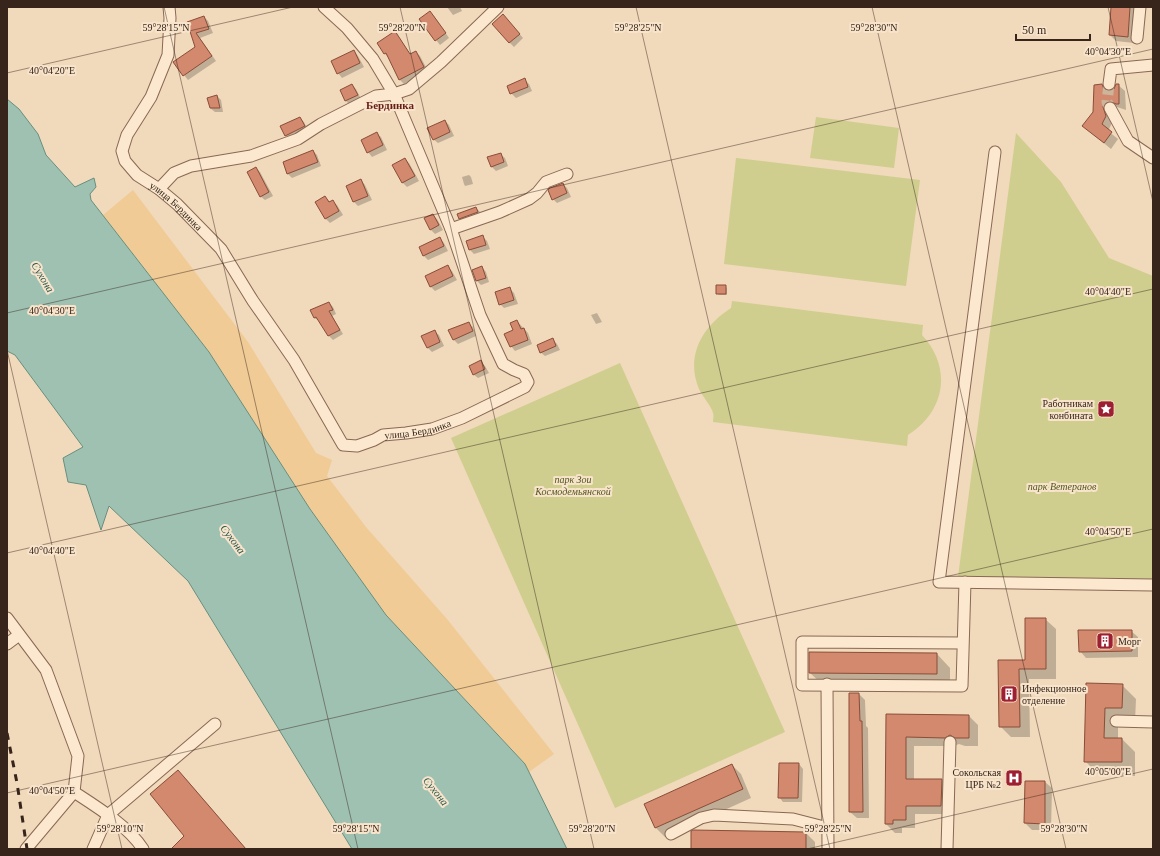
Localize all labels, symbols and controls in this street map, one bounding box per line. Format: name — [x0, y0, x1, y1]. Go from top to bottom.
scale bar — [1016, 16, 1090, 42]
text: 59°28'15"N — [142, 22, 190, 33]
text: 59°28'20"N — [378, 22, 426, 33]
text: 59°28'25"N — [614, 22, 662, 33]
text: 59°28'30"N — [850, 22, 898, 33]
text: 50 m — [1022, 23, 1047, 37]
text: 40°04'30"E — [1085, 46, 1131, 57]
text: 40°04'20"E — [29, 65, 75, 76]
district label: Бердинка — [366, 99, 415, 111]
street label: улица Бердинка — [148, 179, 205, 233]
water label: Сухона — [29, 260, 57, 295]
text: 40°04'40"E — [1085, 286, 1131, 297]
text: 40°04'30"E — [29, 305, 75, 316]
place label: Работникам конбината — [1042, 398, 1094, 421]
place icon: Работникам конбината — [1096, 399, 1116, 419]
street label: улица Бердинка — [384, 417, 453, 440]
park label: парк Зои Космодемьянской — [534, 474, 611, 497]
park label: парк Ветеранов — [1028, 481, 1097, 492]
water label: Сухона — [218, 522, 248, 556]
text: 40°04'50"E — [1085, 526, 1131, 537]
text: 40°04'40"E — [29, 545, 75, 556]
building icon: Морг — [1095, 631, 1115, 651]
place label: Морг — [1118, 636, 1141, 647]
place label: Инфекционное отделение — [1022, 683, 1087, 706]
building icon: Инфекционное отделение — [999, 684, 1019, 704]
text: 40°05'00"E — [1085, 766, 1131, 777]
place label: Сокольская ЦРБ №2 — [952, 767, 1001, 790]
hospital icon: Сокольская ЦРБ №2 — [1004, 768, 1024, 788]
water label: Сухона — [421, 774, 451, 808]
text: 40°04'50"E — [29, 785, 75, 796]
text: 59°28'10"N — [96, 823, 144, 834]
text: 59°28'15"N — [332, 823, 380, 834]
text: 59°28'20"N — [568, 823, 616, 834]
text: 59°28'25"N — [804, 823, 852, 834]
text: 59°28'30"N — [1040, 823, 1088, 834]

